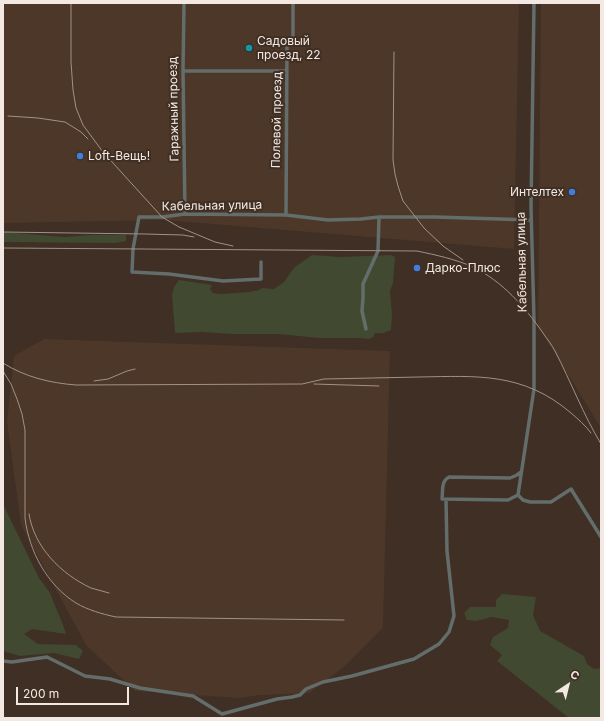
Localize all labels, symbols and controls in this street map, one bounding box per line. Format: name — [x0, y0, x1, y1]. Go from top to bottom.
place label: Садовый проезд, 22 — [257, 34, 321, 62]
marker: Садовый проезд, 22 — [244, 43, 254, 53]
street label: Гаражный проезд — [166, 56, 182, 162]
street label: Полевой проезд — [269, 72, 285, 168]
place label: Loft-Вещь! — [88, 149, 150, 163]
marker: Loft-Вещь! — [75, 151, 85, 161]
place label: Интелтех — [510, 185, 564, 199]
marker: Интелтех — [567, 187, 577, 197]
street label: Кабельная улица — [162, 198, 262, 214]
street label: Кабельная улица — [514, 212, 530, 312]
place label: Дарко-Плюс — [425, 261, 501, 275]
marker: Дарко-Плюс — [412, 263, 422, 273]
north arrow — [548, 665, 588, 705]
text: С — [568, 667, 582, 683]
scale bar — [18, 679, 131, 705]
text: 200 m — [23, 686, 59, 701]

